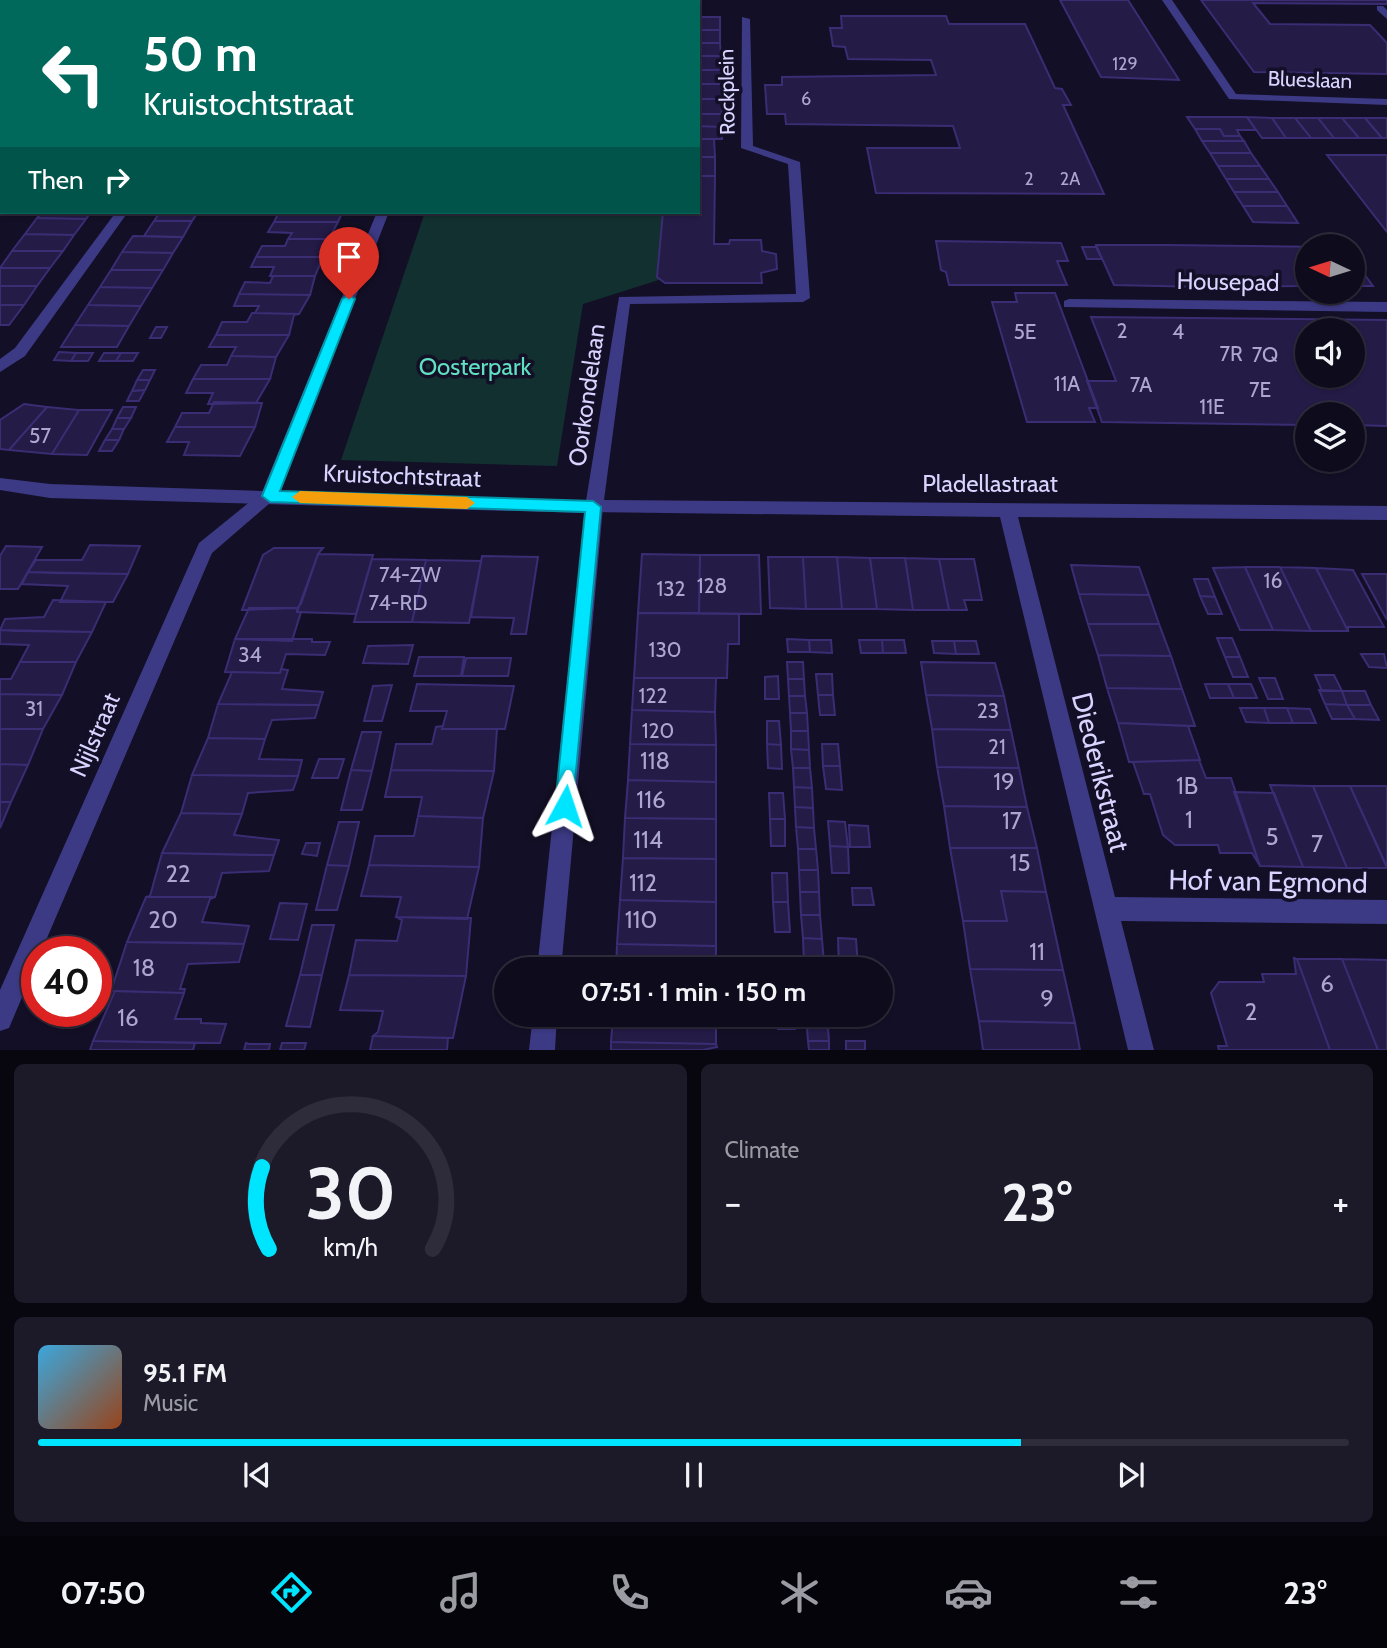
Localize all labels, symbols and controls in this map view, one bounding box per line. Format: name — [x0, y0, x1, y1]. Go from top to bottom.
text: 50 m — [143, 24, 258, 83]
icon: left — [28, 28, 119, 119]
street label: Rockplein — [713, 49, 740, 135]
house number: 129 — [1112, 53, 1138, 75]
street label: Blueslaan — [1267, 66, 1353, 93]
text: Kruistochtstraat — [143, 84, 354, 123]
house number: 6 — [801, 88, 811, 110]
icon: right — [98, 161, 136, 199]
text: Then — [28, 164, 84, 196]
house number: 2 — [1024, 168, 1034, 190]
house number: 2A — [1060, 168, 1080, 190]
pin — [319, 227, 379, 299]
north arrow — [1295, 234, 1365, 304]
map controls — [1295, 234, 1365, 472]
icon: arrive — [330, 238, 368, 276]
street label: Housepad — [1176, 266, 1280, 297]
house number: 2 — [1116, 318, 1128, 343]
button: sound — [1295, 318, 1365, 388]
house number: 5E — [1014, 319, 1037, 344]
house number: 4 — [1172, 319, 1184, 344]
street label: Oorkondelaan — [562, 322, 611, 468]
house number: 7R — [1219, 341, 1243, 366]
house number: 7Q — [1252, 342, 1278, 367]
park label: Oosterpark — [419, 352, 532, 381]
house number: 11A — [1054, 371, 1080, 396]
house number: 7A — [1130, 372, 1152, 397]
house number: 7E — [1249, 377, 1271, 402]
house number: 11E — [1199, 394, 1225, 419]
button: layers — [1295, 402, 1365, 472]
house number: 57 — [29, 423, 51, 448]
street label: Kruistochtstraat — [323, 458, 482, 493]
street label: Pladellastraat — [922, 469, 1058, 498]
house number: 74-ZW — [379, 562, 441, 587]
house number: 16 — [1264, 568, 1282, 593]
house number: 128 — [697, 573, 727, 598]
house number: 132 — [656, 576, 686, 601]
house number: 74-RD — [369, 590, 427, 615]
house number: 130 — [649, 637, 681, 662]
house number: 34 — [238, 642, 262, 667]
house number: 122 — [639, 683, 667, 708]
street label: Nijlstraat — [63, 688, 126, 781]
street label: Diederikstraat — [1065, 689, 1137, 855]
house number: 31 — [25, 696, 43, 721]
house number: 23 — [977, 698, 999, 723]
house number: 120 — [642, 718, 674, 743]
house number: 21 — [988, 734, 1006, 759]
house number: 118 — [640, 746, 670, 775]
house number: 19 — [993, 767, 1015, 796]
position arrow — [528, 769, 602, 843]
house number: 1B — [1176, 771, 1198, 800]
house number: 116 — [636, 785, 666, 814]
house number: 1 — [1185, 805, 1193, 834]
house number: 17 — [1002, 806, 1022, 835]
house number: 5 — [1266, 822, 1278, 851]
house number: 114 — [633, 825, 663, 854]
house number: 7 — [1311, 829, 1323, 858]
house number: 15 — [1010, 848, 1030, 877]
house number: 22 — [165, 859, 191, 888]
street label: Hof van Egmond — [1168, 862, 1368, 900]
house number: 112 — [629, 868, 657, 897]
house number: 20 — [148, 905, 178, 934]
house number: 110 — [625, 905, 657, 934]
speed limit sign: 40 — [21, 936, 112, 1027]
house number: 11 — [1029, 937, 1045, 966]
house number: 18 — [133, 953, 155, 982]
house number: 6 — [1320, 969, 1334, 998]
text: 07:51 · 1 min · 150 m — [581, 976, 806, 1008]
house number: 9 — [1040, 984, 1054, 1013]
house number: 2 — [1245, 997, 1257, 1026]
house number: 16 — [117, 1003, 139, 1032]
text: Climate — [725, 1136, 799, 1164]
text: 30 — [305, 1150, 396, 1238]
text: 23° — [1001, 1171, 1072, 1234]
text: − — [725, 1179, 741, 1226]
text: + — [1332, 1179, 1349, 1226]
text: km/h — [323, 1232, 378, 1262]
text: 95.1 FM — [143, 1357, 227, 1389]
text: Music — [143, 1389, 198, 1417]
icon: previous — [238, 1456, 276, 1494]
icon: pause — [675, 1456, 713, 1494]
icon: next — [1112, 1456, 1150, 1494]
icon: directions — [267, 1568, 316, 1617]
icon: music — [436, 1568, 485, 1617]
icon: phone — [605, 1568, 654, 1617]
icon: climate — [775, 1568, 824, 1617]
icon: car — [944, 1568, 993, 1617]
icon: filters — [1114, 1568, 1163, 1617]
text: 07:50 — [60, 1573, 146, 1612]
text: 23° — [1283, 1573, 1327, 1612]

